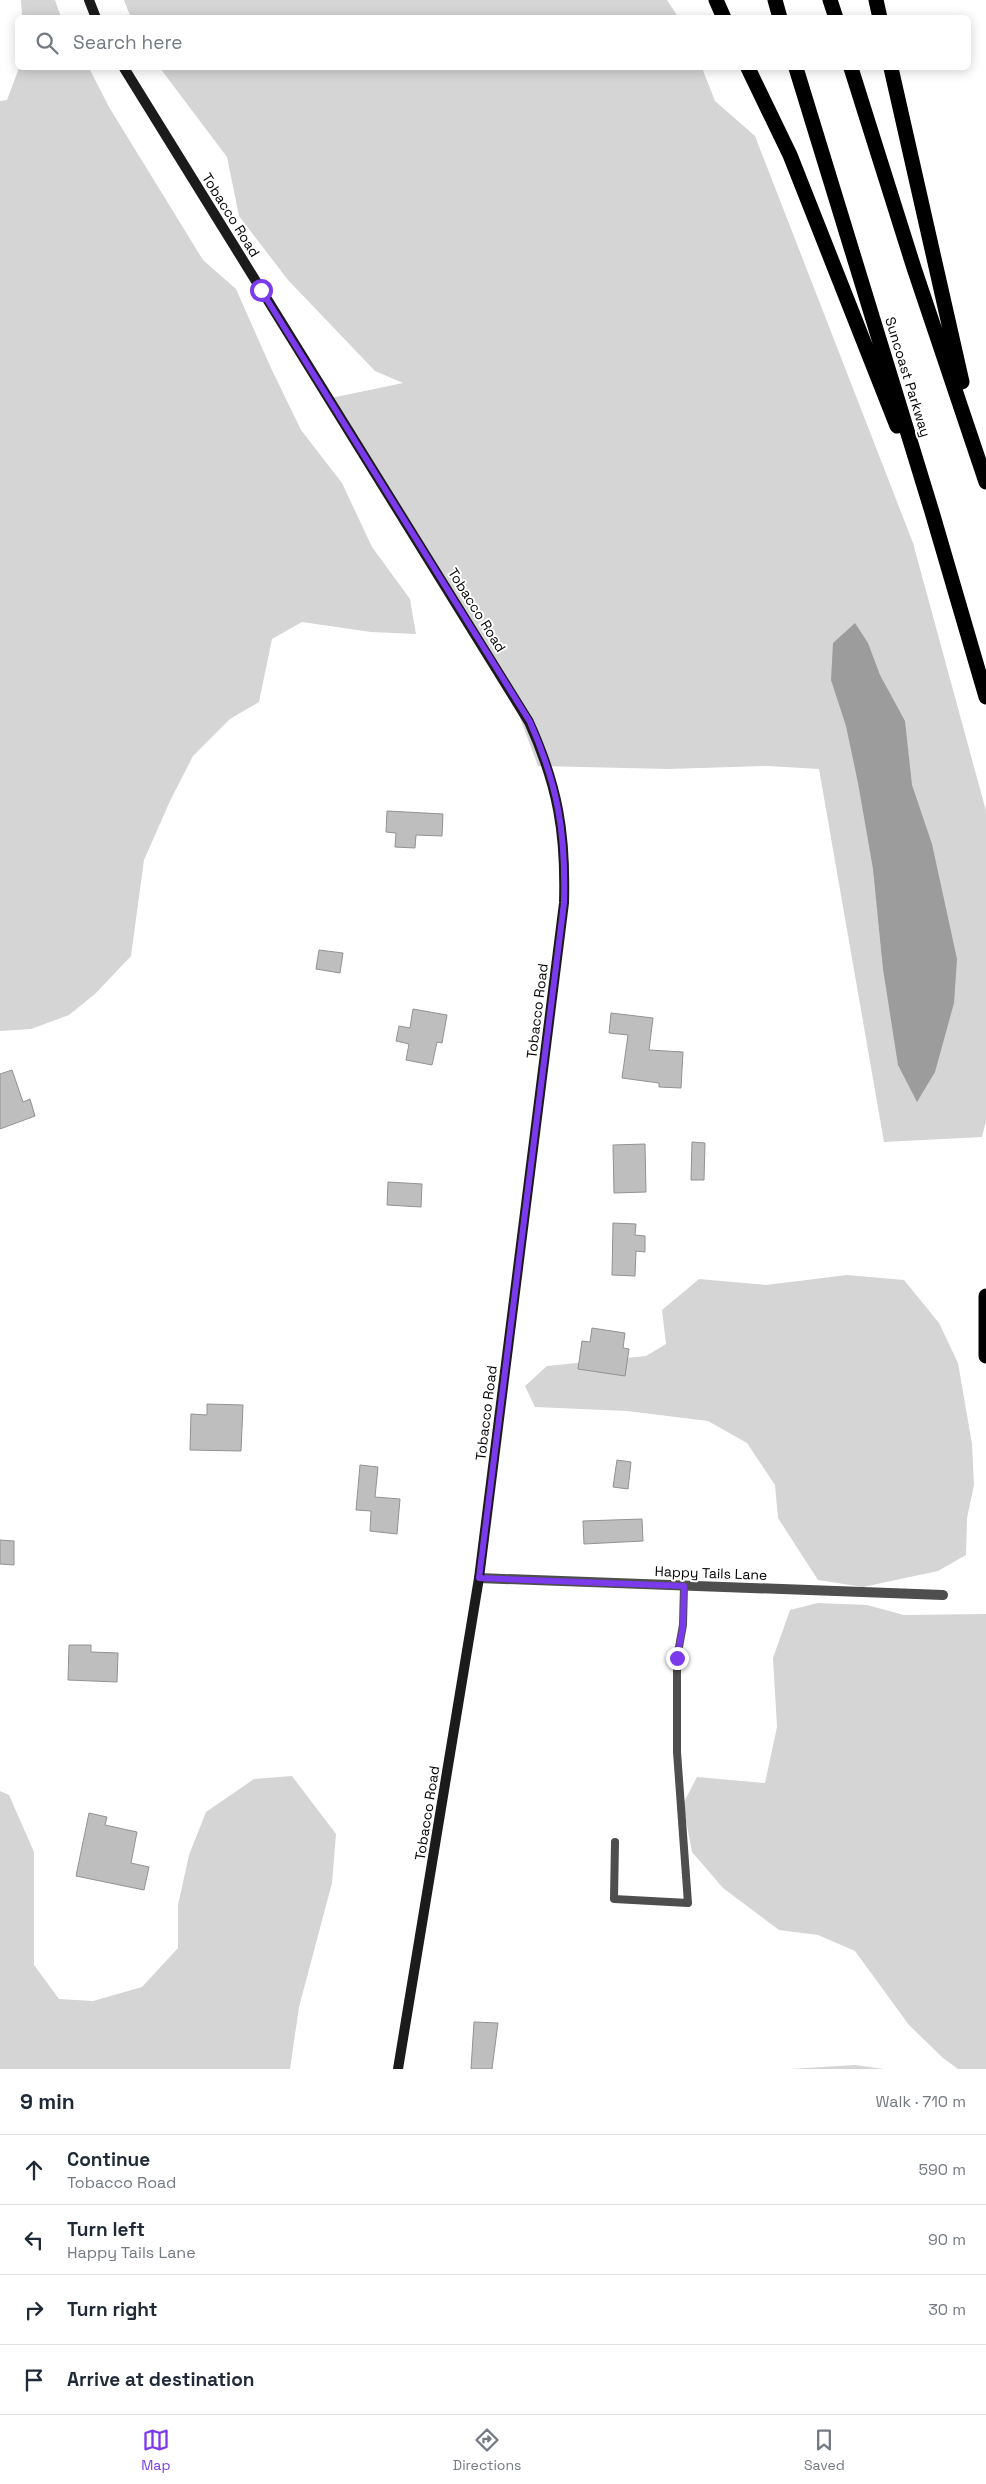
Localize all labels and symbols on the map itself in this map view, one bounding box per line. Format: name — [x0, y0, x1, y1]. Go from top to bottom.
street label: Tobacco Road — [198, 170, 264, 260]
route start — [250, 279, 273, 302]
street label: Suncoast Parkway — [881, 315, 935, 439]
street label: Tobacco Road — [444, 565, 510, 655]
street label: Tobacco Road — [522, 962, 552, 1060]
street label: Tobacco Road — [471, 1364, 501, 1462]
street label: Happy Tails Lane — [654, 1562, 768, 1584]
route end — [666, 1647, 689, 1670]
street label: Tobacco Road — [411, 1764, 443, 1862]

